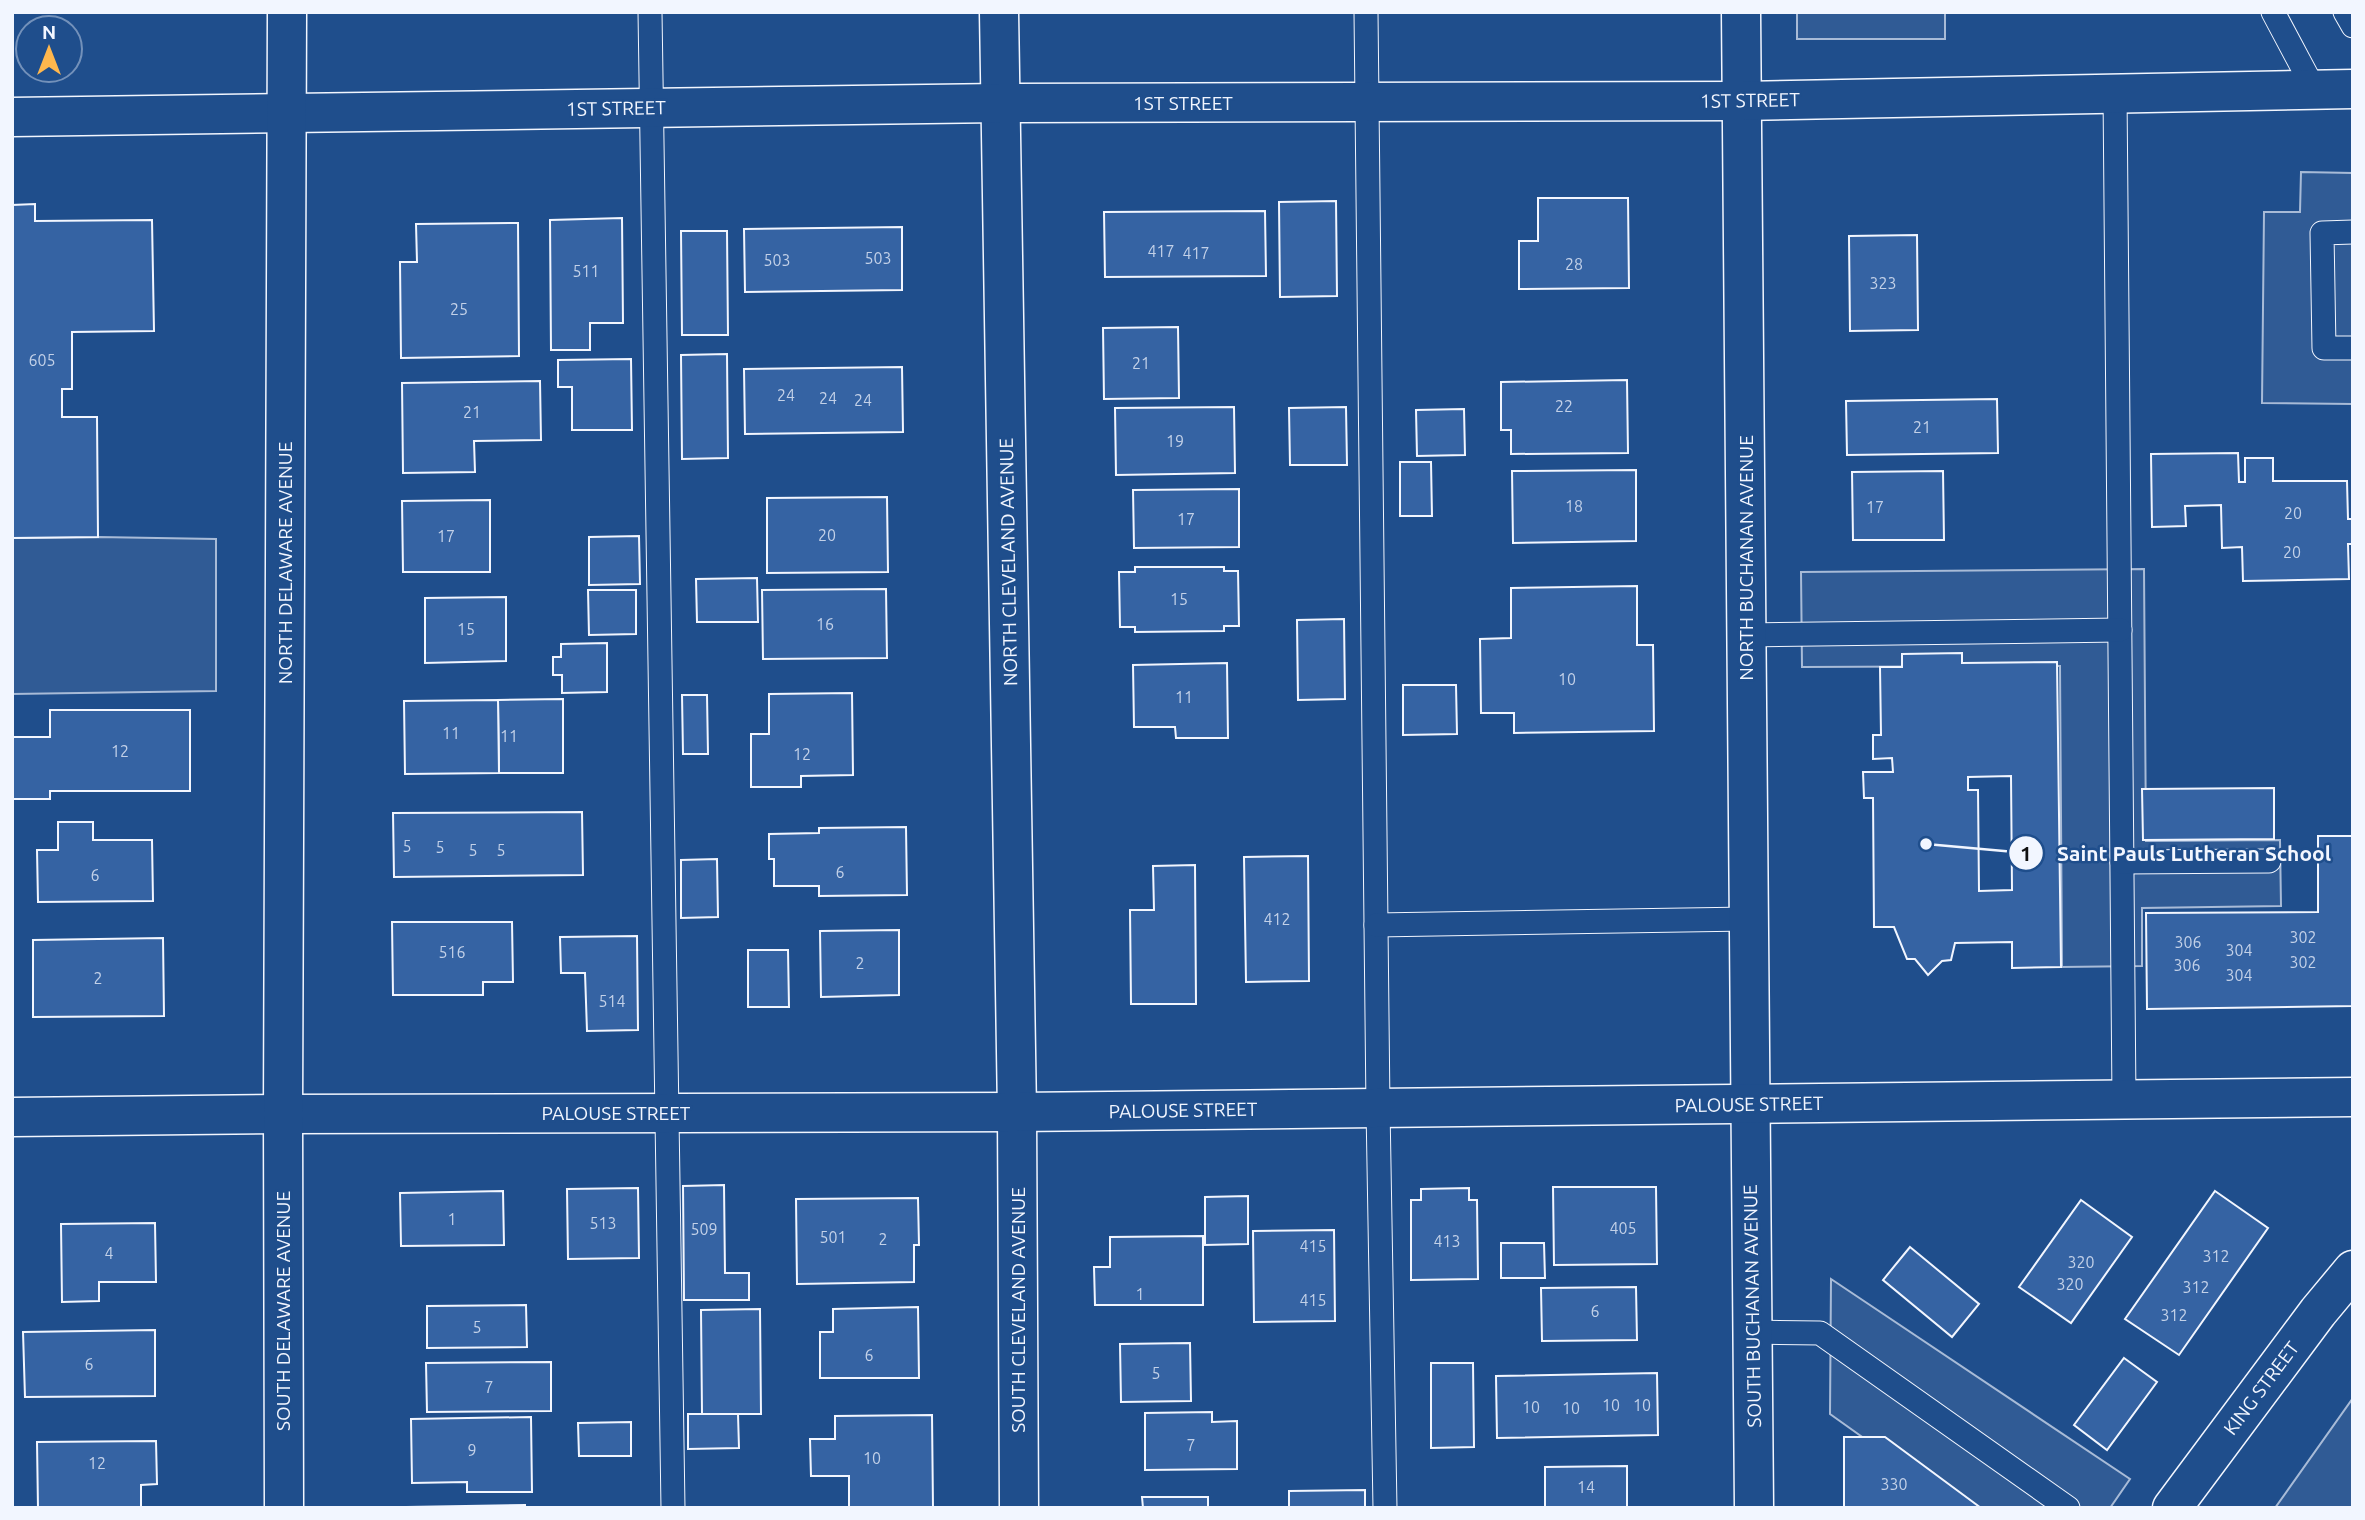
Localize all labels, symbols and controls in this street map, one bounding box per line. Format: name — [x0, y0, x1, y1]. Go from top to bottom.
north arrow — [14, 14, 84, 84]
text: N — [42, 21, 56, 43]
street label: 1ST STREET — [1700, 88, 1800, 112]
street label: 1ST STREET — [1133, 92, 1233, 114]
street label: 1ST STREET — [566, 96, 666, 120]
house number: 417 — [1147, 242, 1175, 260]
house number: 417 — [1182, 244, 1210, 262]
house number: 503 — [864, 249, 892, 267]
house number: 503 — [763, 251, 791, 269]
house number: 28 — [1565, 255, 1583, 273]
house number: 511 — [572, 262, 600, 280]
house number: 323 — [1869, 274, 1897, 292]
house number: 25 — [450, 300, 468, 318]
house number: 605 — [28, 351, 56, 369]
house number: 21 — [1132, 354, 1150, 372]
house number: 24 — [777, 386, 795, 404]
house number: 24 — [819, 389, 837, 407]
house number: 24 — [854, 391, 872, 409]
house number: 22 — [1555, 397, 1573, 415]
house number: 21 — [463, 403, 481, 421]
house number: 21 — [1913, 418, 1931, 436]
house number: 19 — [1166, 432, 1184, 450]
street label: NORTH BUCHANAN AVENUE — [1735, 435, 1757, 681]
street label: NORTH CLEVELAND AVENUE — [995, 438, 1021, 686]
street label: NORTH DELAWARE AVENUE — [274, 442, 296, 684]
house number: 18 — [1565, 497, 1583, 515]
house number: 17 — [1866, 498, 1884, 516]
house number: 20 — [2284, 504, 2302, 522]
house number: 17 — [1177, 510, 1195, 528]
house number: 20 — [818, 526, 836, 544]
house number: 17 — [437, 527, 455, 545]
house number: 20 — [2283, 543, 2301, 561]
house number: 15 — [1170, 590, 1188, 608]
house number: 16 — [816, 615, 834, 633]
house number: 15 — [457, 620, 475, 638]
house number: 10 — [1558, 670, 1576, 688]
house number: 11 — [1175, 688, 1193, 706]
house number: 11 — [442, 724, 460, 742]
house number: 11 — [500, 727, 518, 745]
house number: 12 — [111, 742, 129, 760]
house number: 12 — [793, 745, 811, 763]
callout: Saint Pauls Lutheran School — [2008, 832, 2345, 874]
house number: 5 — [402, 837, 412, 855]
house number: 5 — [435, 838, 445, 856]
house number: 5 — [468, 841, 478, 859]
house number: 5 — [496, 841, 506, 859]
text: 1 — [2020, 841, 2032, 865]
text: Saint Pauls Lutheran School — [2057, 841, 2331, 865]
house number: 6 — [835, 863, 845, 881]
house number: 6 — [90, 866, 100, 884]
house number: 412 — [1263, 910, 1291, 928]
house number: 302 — [2289, 928, 2317, 946]
house number: 306 — [2174, 933, 2202, 951]
house number: 304 — [2225, 941, 2253, 959]
house number: 516 — [438, 943, 466, 961]
house number: 302 — [2289, 953, 2317, 971]
house number: 2 — [855, 954, 865, 972]
house number: 306 — [2173, 956, 2201, 974]
house number: 304 — [2225, 966, 2253, 984]
house number: 2 — [93, 969, 103, 987]
house number: 514 — [598, 992, 626, 1010]
street label: PALOUSE STREET — [1674, 1092, 1824, 1116]
street label: PALOUSE STREET — [1108, 1098, 1258, 1122]
street label: PALOUSE STREET — [542, 1102, 691, 1124]
street label: SOUTH BUCHANAN AVENUE — [1739, 1184, 1765, 1428]
street label: SOUTH CLEVELAND AVENUE — [1007, 1187, 1029, 1433]
street label: SOUTH DELAWARE AVENUE — [272, 1191, 294, 1431]
house number: 1 — [447, 1210, 457, 1228]
house number: 513 — [589, 1214, 617, 1232]
house number: 405 — [1609, 1219, 1637, 1237]
house number: 509 — [690, 1220, 718, 1238]
house number: 501 — [819, 1228, 847, 1246]
house number: 2 — [878, 1230, 888, 1248]
house number: 413 — [1433, 1232, 1461, 1250]
house number: 415 — [1299, 1237, 1327, 1255]
house number: 4 — [104, 1244, 114, 1262]
house number: 312 — [2202, 1247, 2230, 1265]
house number: 320 — [2067, 1253, 2095, 1271]
house number: 320 — [2056, 1275, 2084, 1293]
house number: 312 — [2182, 1278, 2210, 1296]
house number: 1 — [1135, 1285, 1145, 1303]
house number: 415 — [1299, 1291, 1327, 1309]
house number: 6 — [1590, 1302, 1600, 1320]
house number: 312 — [2160, 1306, 2188, 1324]
house number: 5 — [472, 1318, 482, 1336]
street label: KING STREET — [2219, 1337, 2303, 1439]
house number: 6 — [864, 1346, 874, 1364]
house number: 6 — [84, 1355, 94, 1373]
house number: 5 — [1151, 1364, 1161, 1382]
house number: 7 — [484, 1378, 494, 1396]
house number: 10 — [1602, 1396, 1620, 1414]
house number: 10 — [1633, 1396, 1651, 1414]
house number: 10 — [1522, 1398, 1540, 1416]
house number: 10 — [1562, 1399, 1580, 1417]
house number: 7 — [1186, 1436, 1196, 1454]
house number: 9 — [467, 1441, 477, 1459]
house number: 10 — [863, 1449, 881, 1467]
house number: 12 — [88, 1454, 106, 1472]
house number: 330 — [1880, 1475, 1908, 1493]
house number: 14 — [1577, 1478, 1595, 1496]

